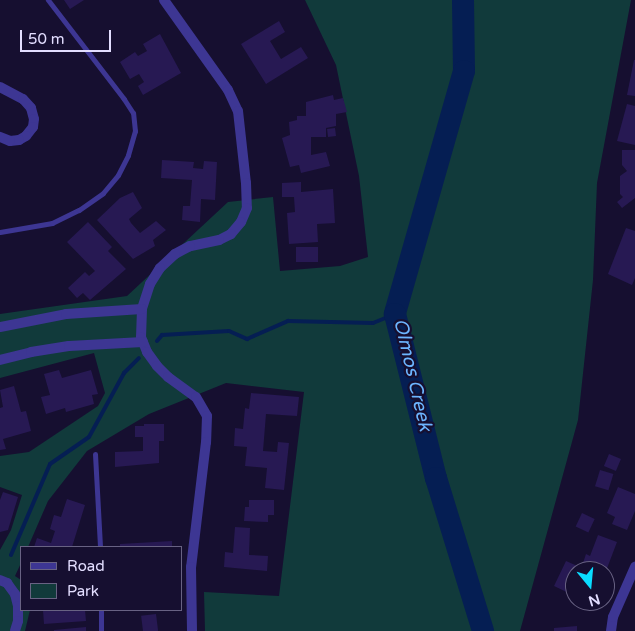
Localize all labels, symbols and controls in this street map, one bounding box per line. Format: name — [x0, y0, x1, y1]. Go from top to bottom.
scale bar — [22, 20, 114, 52]
text: 50 m — [28, 30, 65, 48]
water label: Olmos Creek — [388, 316, 436, 434]
legend — [20, 546, 182, 611]
text: Road — [67, 557, 105, 575]
north arrow — [565, 561, 615, 611]
text: Park — [67, 582, 99, 600]
text: N — [586, 590, 602, 610]

